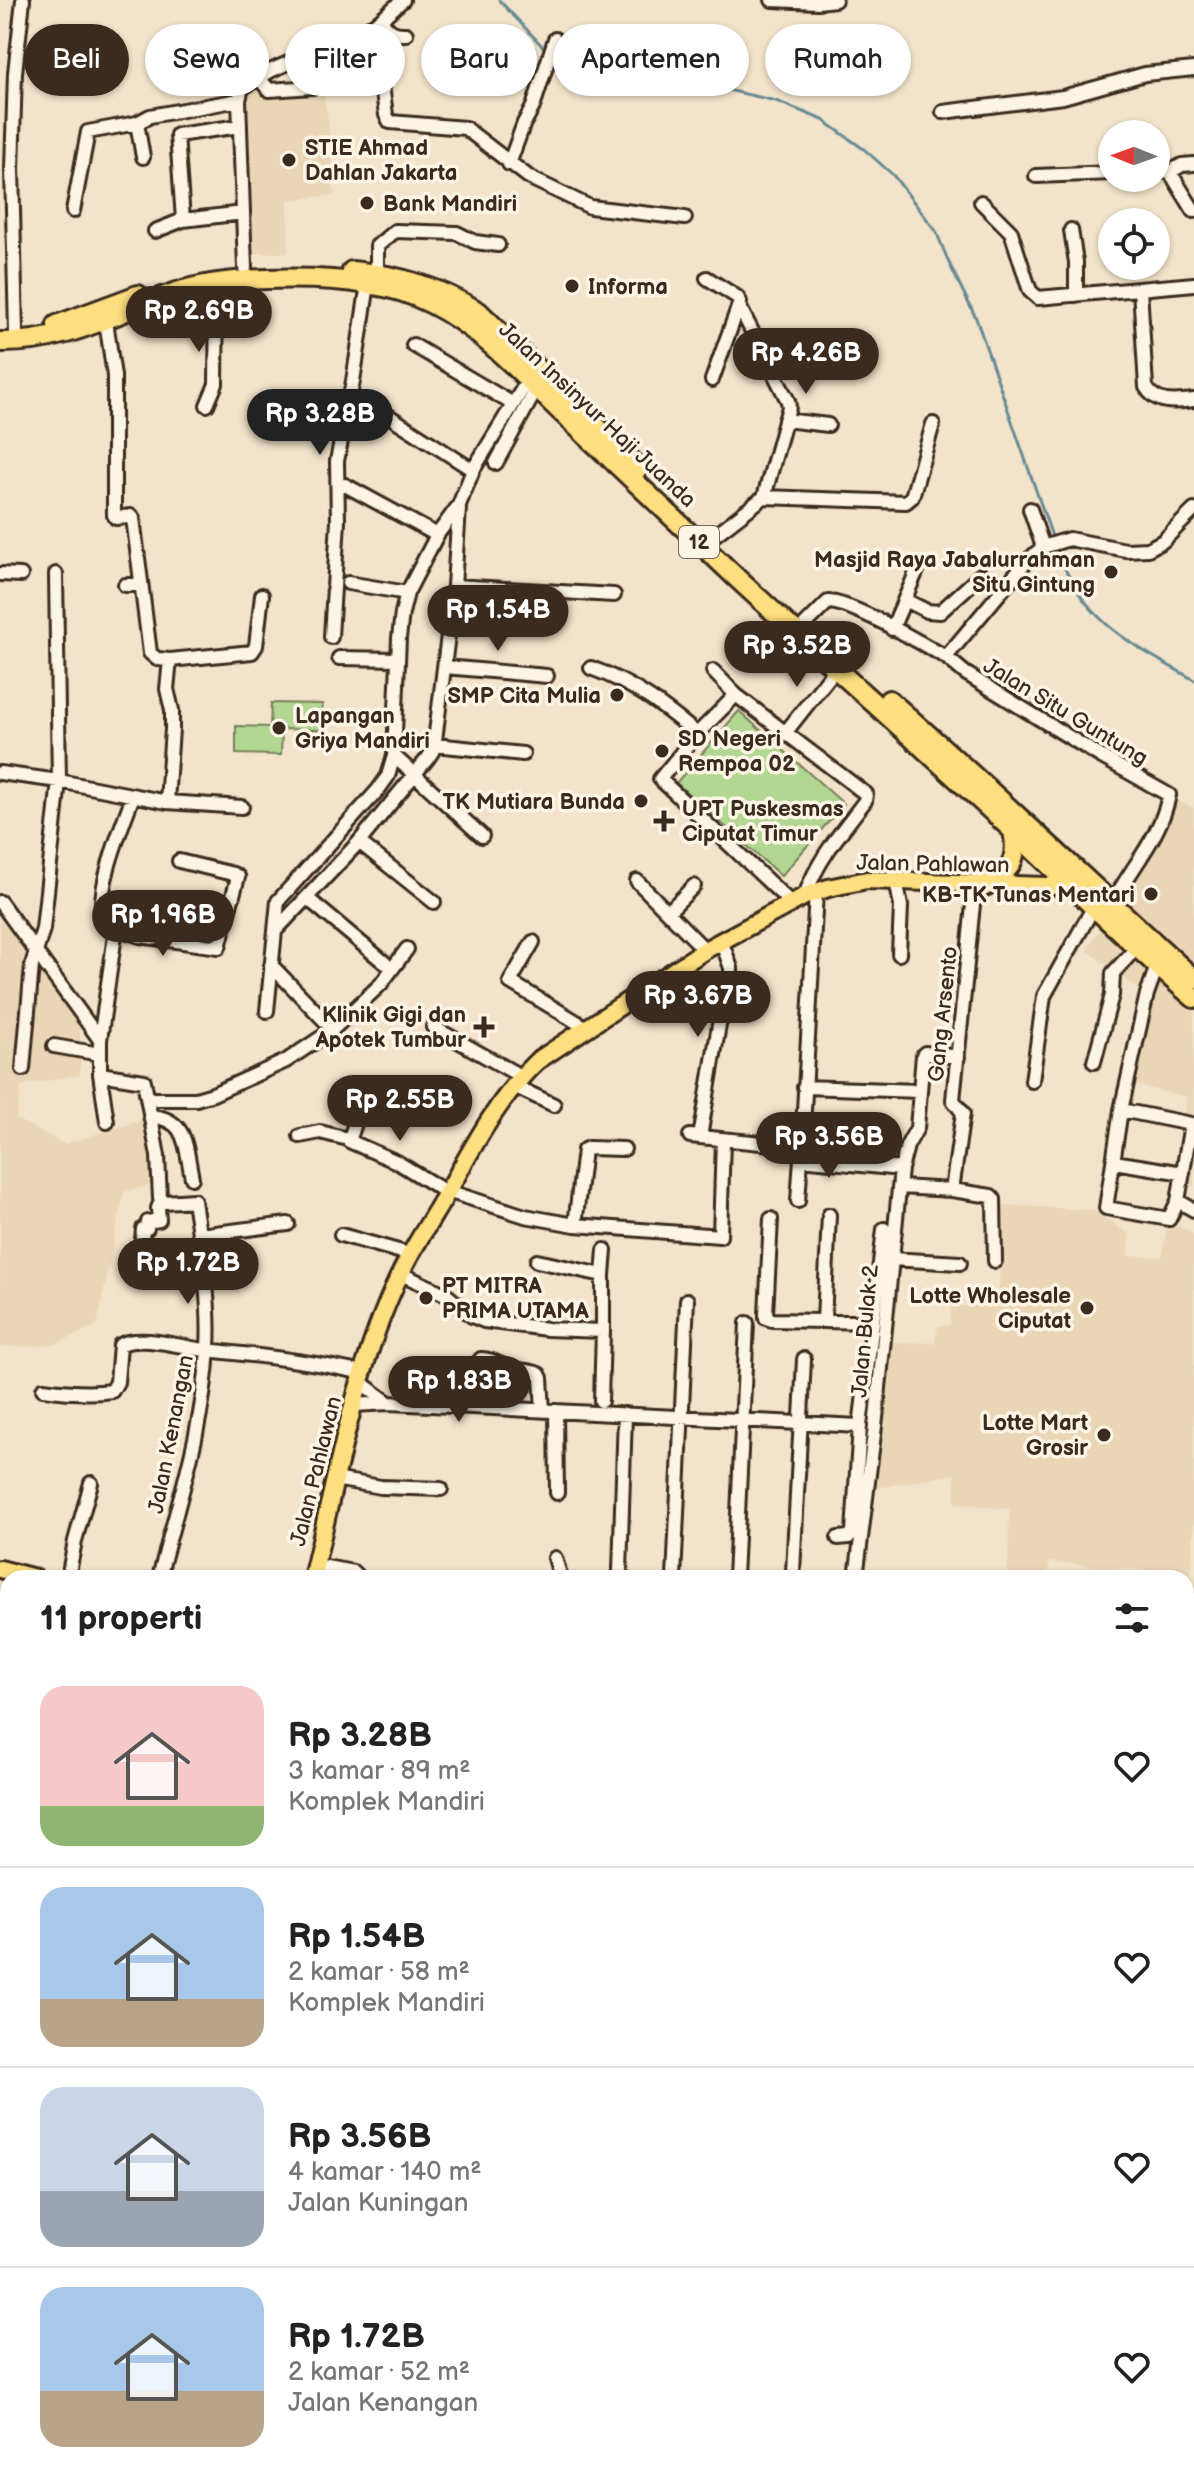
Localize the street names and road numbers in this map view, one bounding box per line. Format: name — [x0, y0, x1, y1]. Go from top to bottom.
street label: Jalan Insinyur Haji Juanda — [493, 317, 701, 514]
road number: 12 — [679, 526, 719, 558]
street label: Jalan Situ Guntung — [978, 653, 1152, 772]
street label: Jalan Pahlawan — [856, 850, 1010, 879]
street label: Gang Arsento — [923, 945, 964, 1083]
street label: Jalan Bulak 2 — [846, 1264, 885, 1399]
street label: Jalan Kenangan — [143, 1353, 200, 1516]
street label: Jalan Pahlawan — [285, 1394, 348, 1549]

